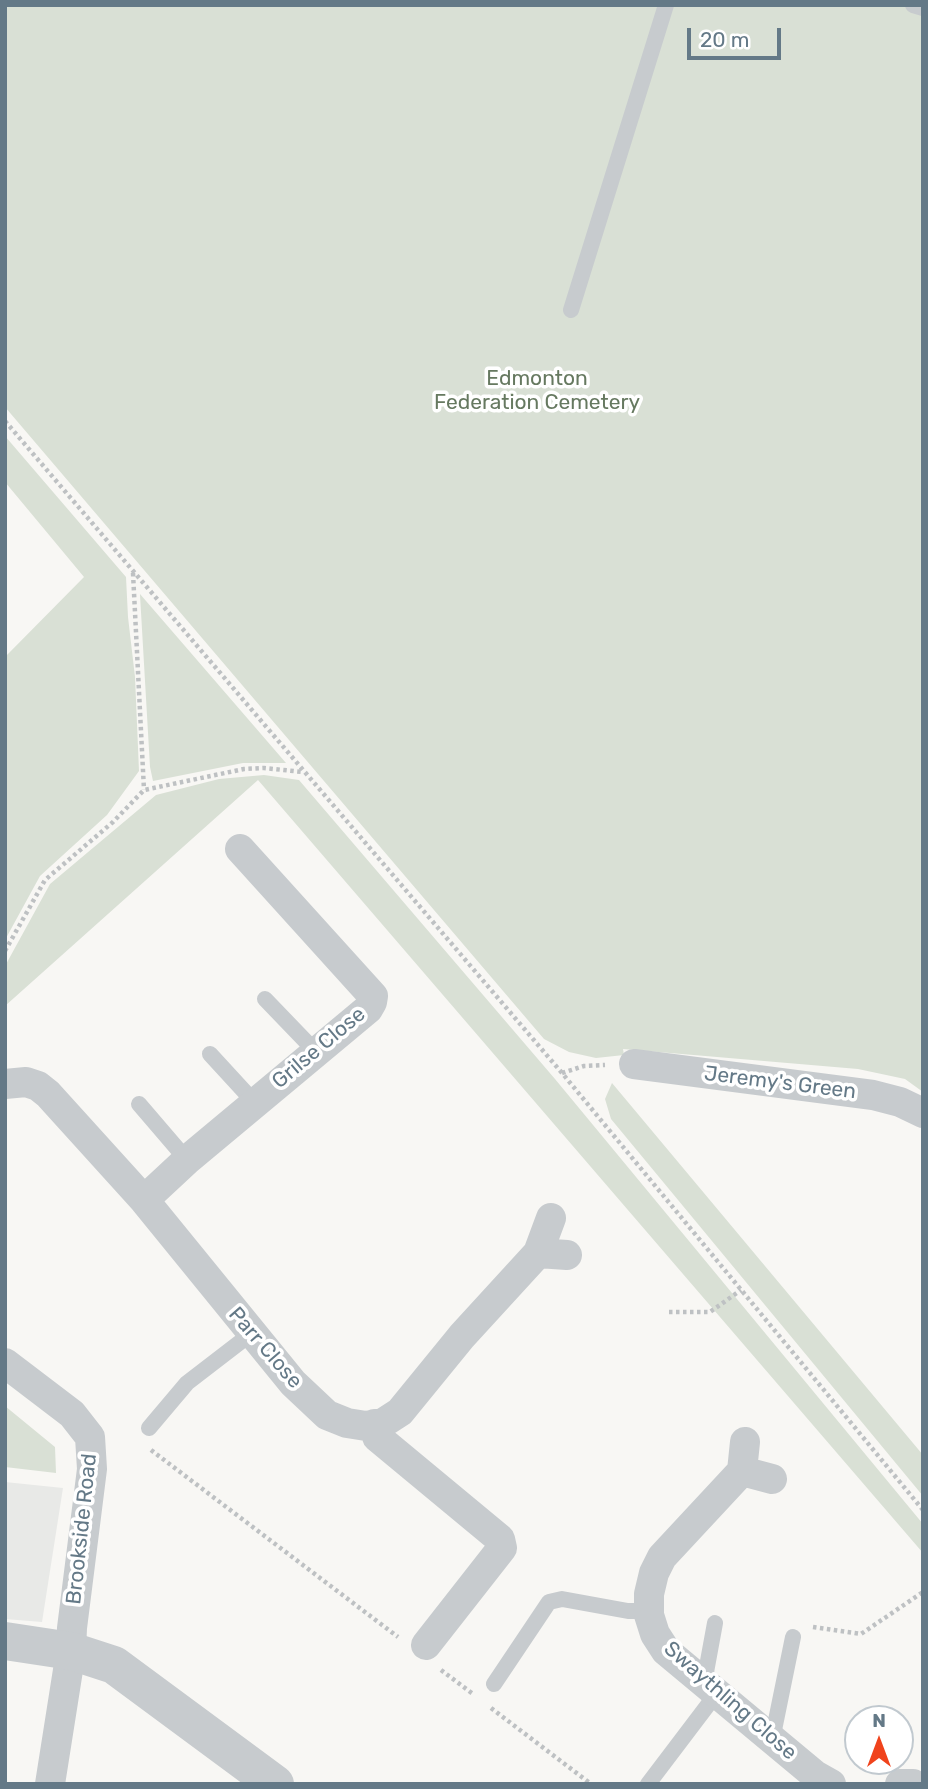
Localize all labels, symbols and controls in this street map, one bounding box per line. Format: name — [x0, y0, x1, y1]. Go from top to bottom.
scale bar — [690, 14, 785, 58]
text: 20 m — [700, 27, 749, 52]
park label: Edmonton Federation Cemetery — [434, 366, 640, 416]
street label: Grilse Close — [267, 1002, 371, 1094]
street label: Jeremy's Green — [703, 1061, 857, 1105]
street label: Parr Close — [223, 1302, 307, 1394]
street label: Brookside Road — [62, 1452, 102, 1606]
street label: Swaythling Close — [658, 1636, 802, 1766]
north arrow — [844, 1705, 914, 1775]
text: N — [872, 1709, 886, 1732]

